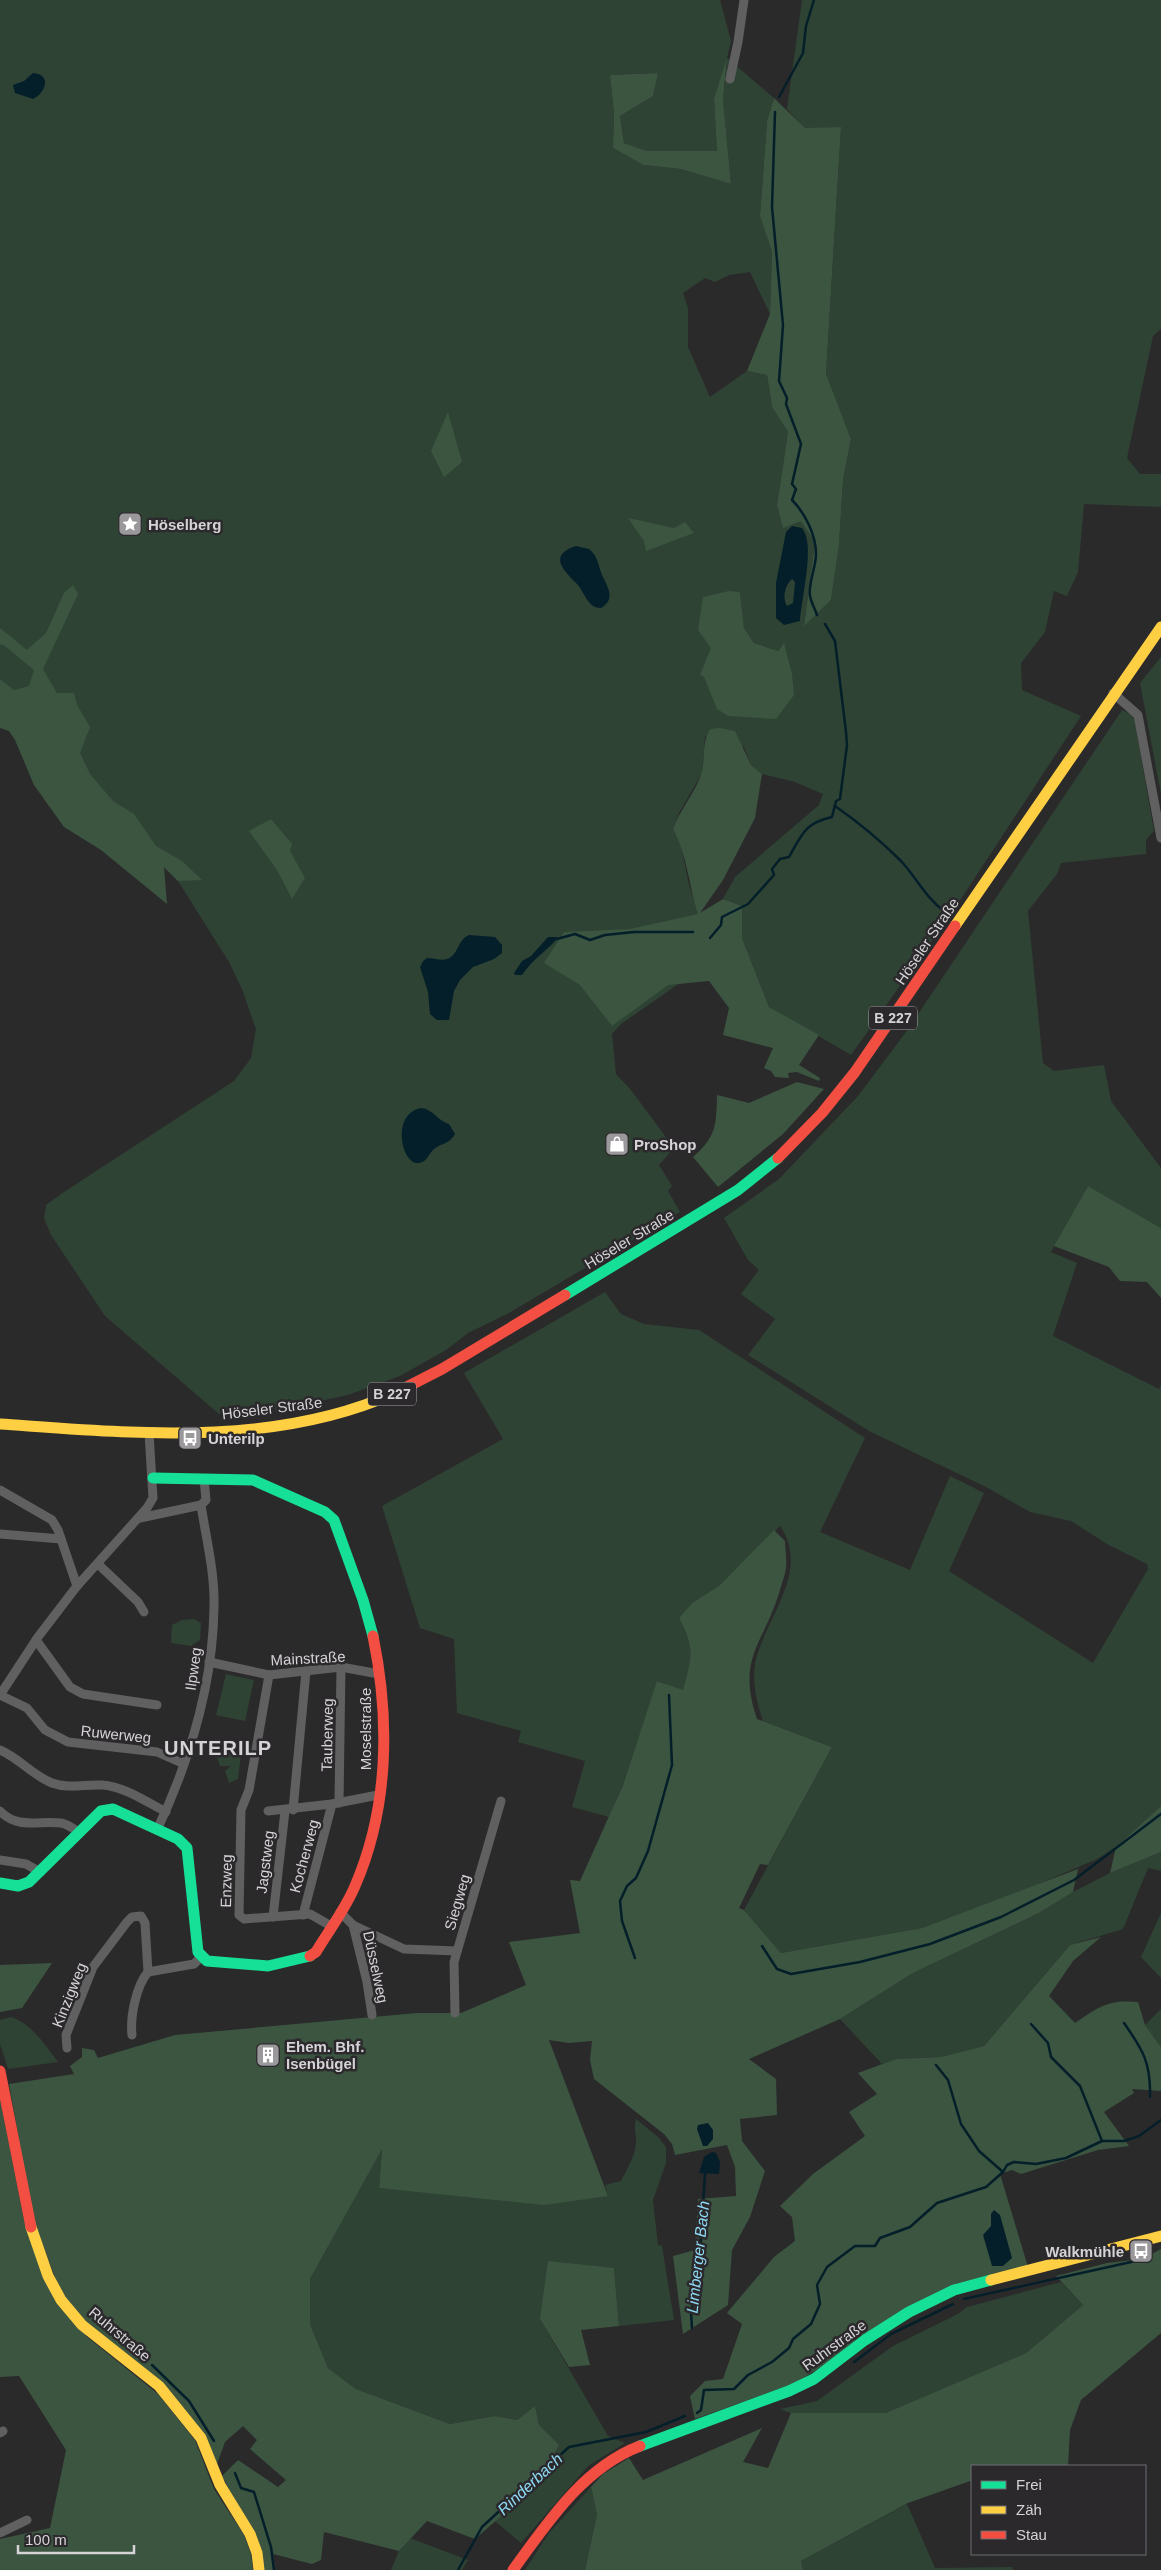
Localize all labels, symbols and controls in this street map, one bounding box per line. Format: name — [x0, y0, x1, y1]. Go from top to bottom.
place icon: Höselberg — [117, 511, 143, 537]
place label: Höselberg — [148, 516, 221, 533]
street label: Höseler Straße — [892, 894, 962, 988]
road number: B 227 — [869, 1006, 917, 1030]
shop icon: ProShop — [604, 1131, 630, 1157]
place label: ProShop — [634, 1136, 697, 1153]
street label: Höseler Straße — [581, 1206, 677, 1272]
road number: B 227 — [368, 1382, 416, 1406]
street label: Höseler Straße — [221, 1393, 323, 1423]
bus stop icon: Unterilp — [177, 1425, 203, 1451]
place label: Unterilp — [208, 1430, 265, 1447]
street label: Ilpweg — [182, 1646, 204, 1692]
street label: Mainstraße — [270, 1648, 346, 1668]
street label: Moselstraße — [357, 1688, 374, 1770]
street label: Tauberweg — [318, 1698, 336, 1772]
street label: Ruwerweg — [80, 1722, 152, 1746]
district label: UNTERILP — [164, 1737, 272, 1759]
street label: Kocherweg — [286, 1818, 322, 1894]
street label: Jagstweg — [253, 1830, 277, 1894]
street label: Enzweg — [217, 1854, 235, 1908]
street label: Siegweg — [441, 1872, 473, 1932]
street label: Düsselweg — [360, 1929, 392, 2005]
street label: Kinzigweg — [48, 1960, 90, 2030]
place label: Ehem. Bhf. Isenbügel — [286, 2038, 364, 2072]
building icon: Ehem. Bhf. Isenbügel — [255, 2042, 281, 2068]
water label: Limberger Bach — [684, 2200, 712, 2314]
bus stop icon: Walkmühle — [1128, 2238, 1154, 2264]
place label: Walkmühle — [1045, 2243, 1124, 2260]
street label: Ruhrstraße — [86, 2303, 154, 2365]
street label: Ruhrstraße — [799, 2316, 869, 2374]
water label: Rinderbach — [494, 2450, 566, 2518]
legend — [971, 2465, 1146, 2555]
text: Frei — [1016, 2476, 1042, 2493]
text: Zäh — [1016, 2501, 1042, 2518]
scale bar — [18, 2522, 134, 2554]
text: Stau — [1016, 2526, 1047, 2543]
text: 100 m — [25, 2531, 67, 2548]

